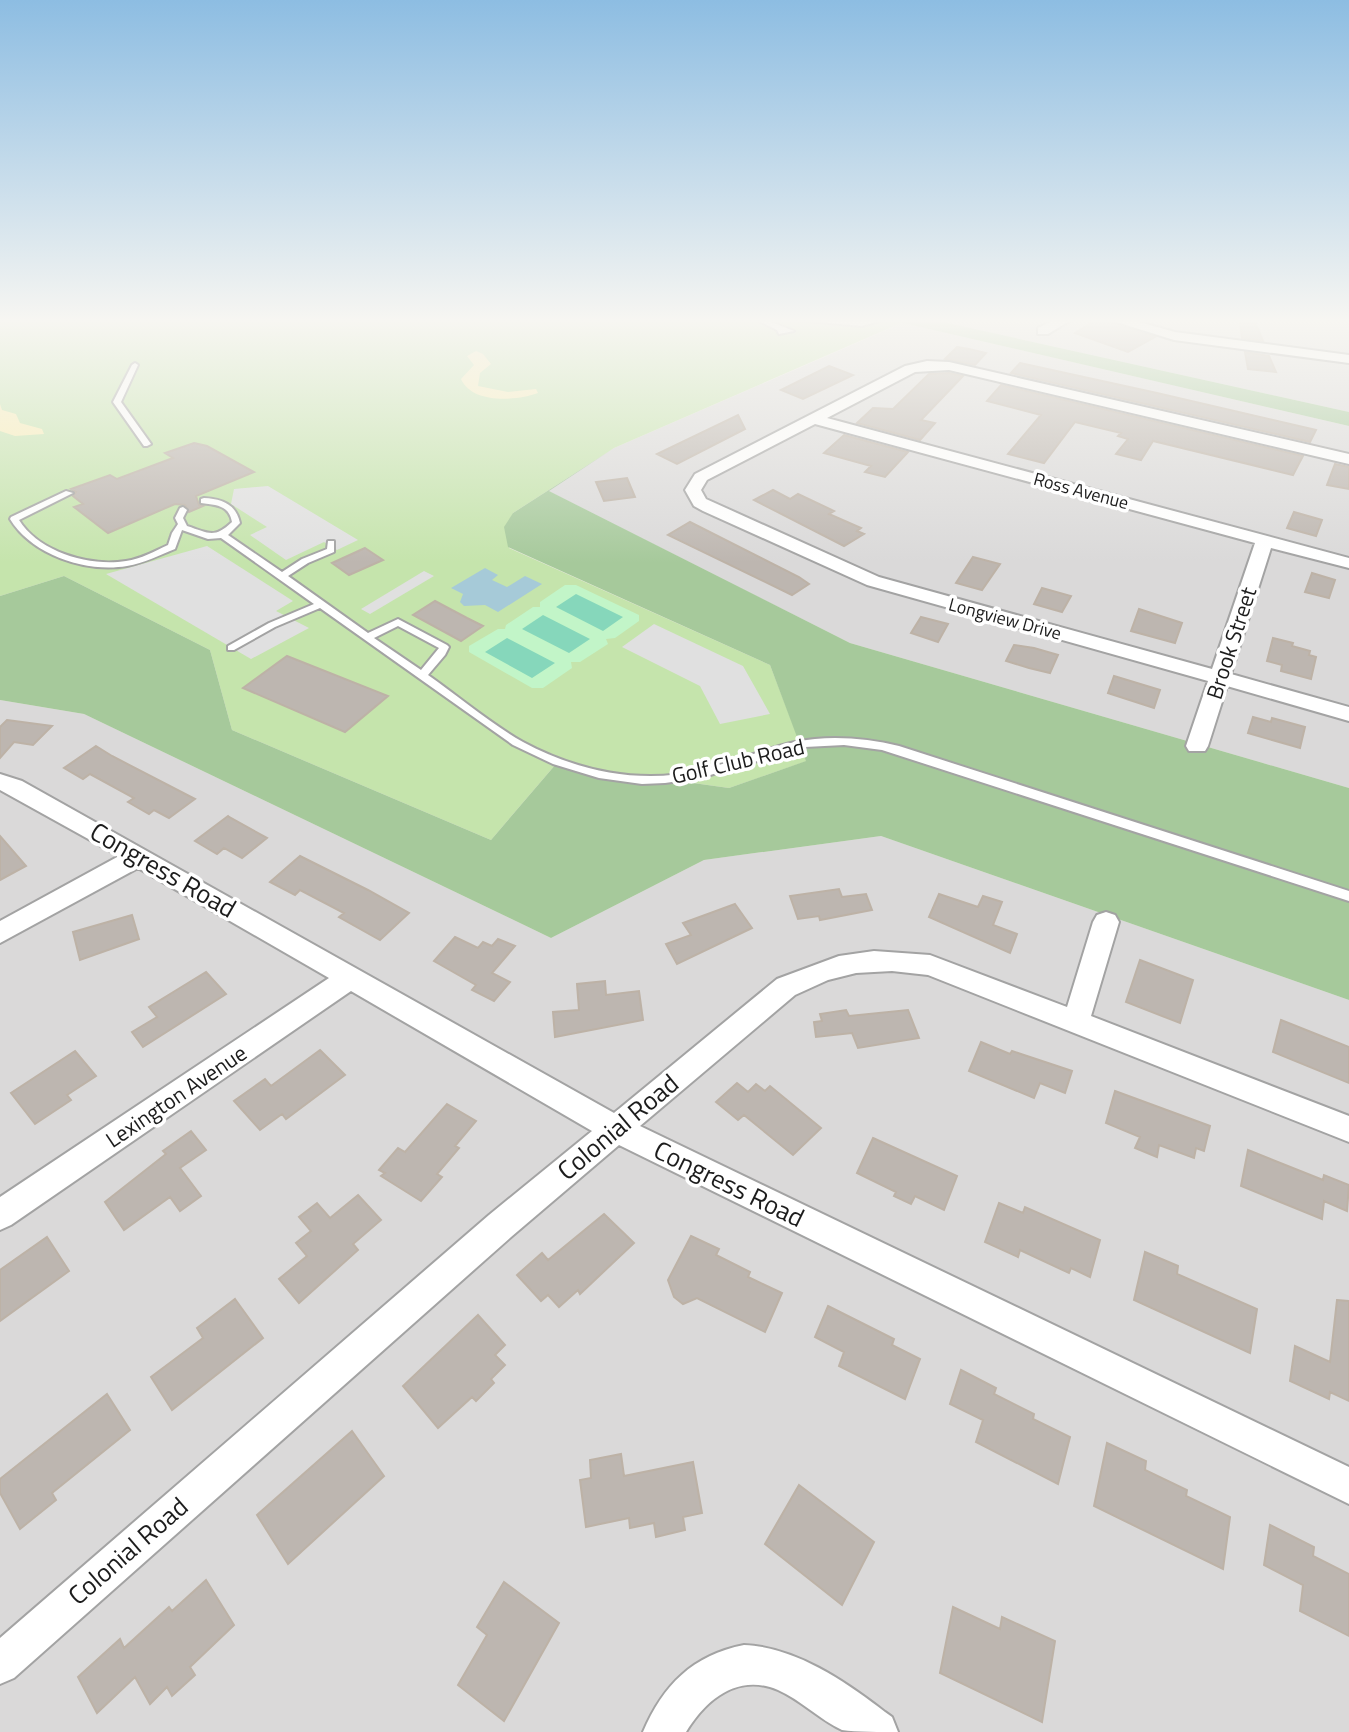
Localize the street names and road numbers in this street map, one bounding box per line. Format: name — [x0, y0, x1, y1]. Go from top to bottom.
street label: Ross Avenue — [1031, 465, 1132, 516]
street label: Brook Street — [1197, 582, 1265, 704]
street label: Longview Drive — [946, 591, 1064, 647]
street label: Golf Club Road — [668, 729, 808, 793]
street label: Congress Road — [83, 812, 244, 927]
street label: Lexington Avenue — [98, 1036, 254, 1156]
street label: Colonial Road — [548, 1064, 687, 1189]
street label: Congress Road — [647, 1130, 811, 1237]
street label: Colonial Road — [59, 1487, 196, 1614]

